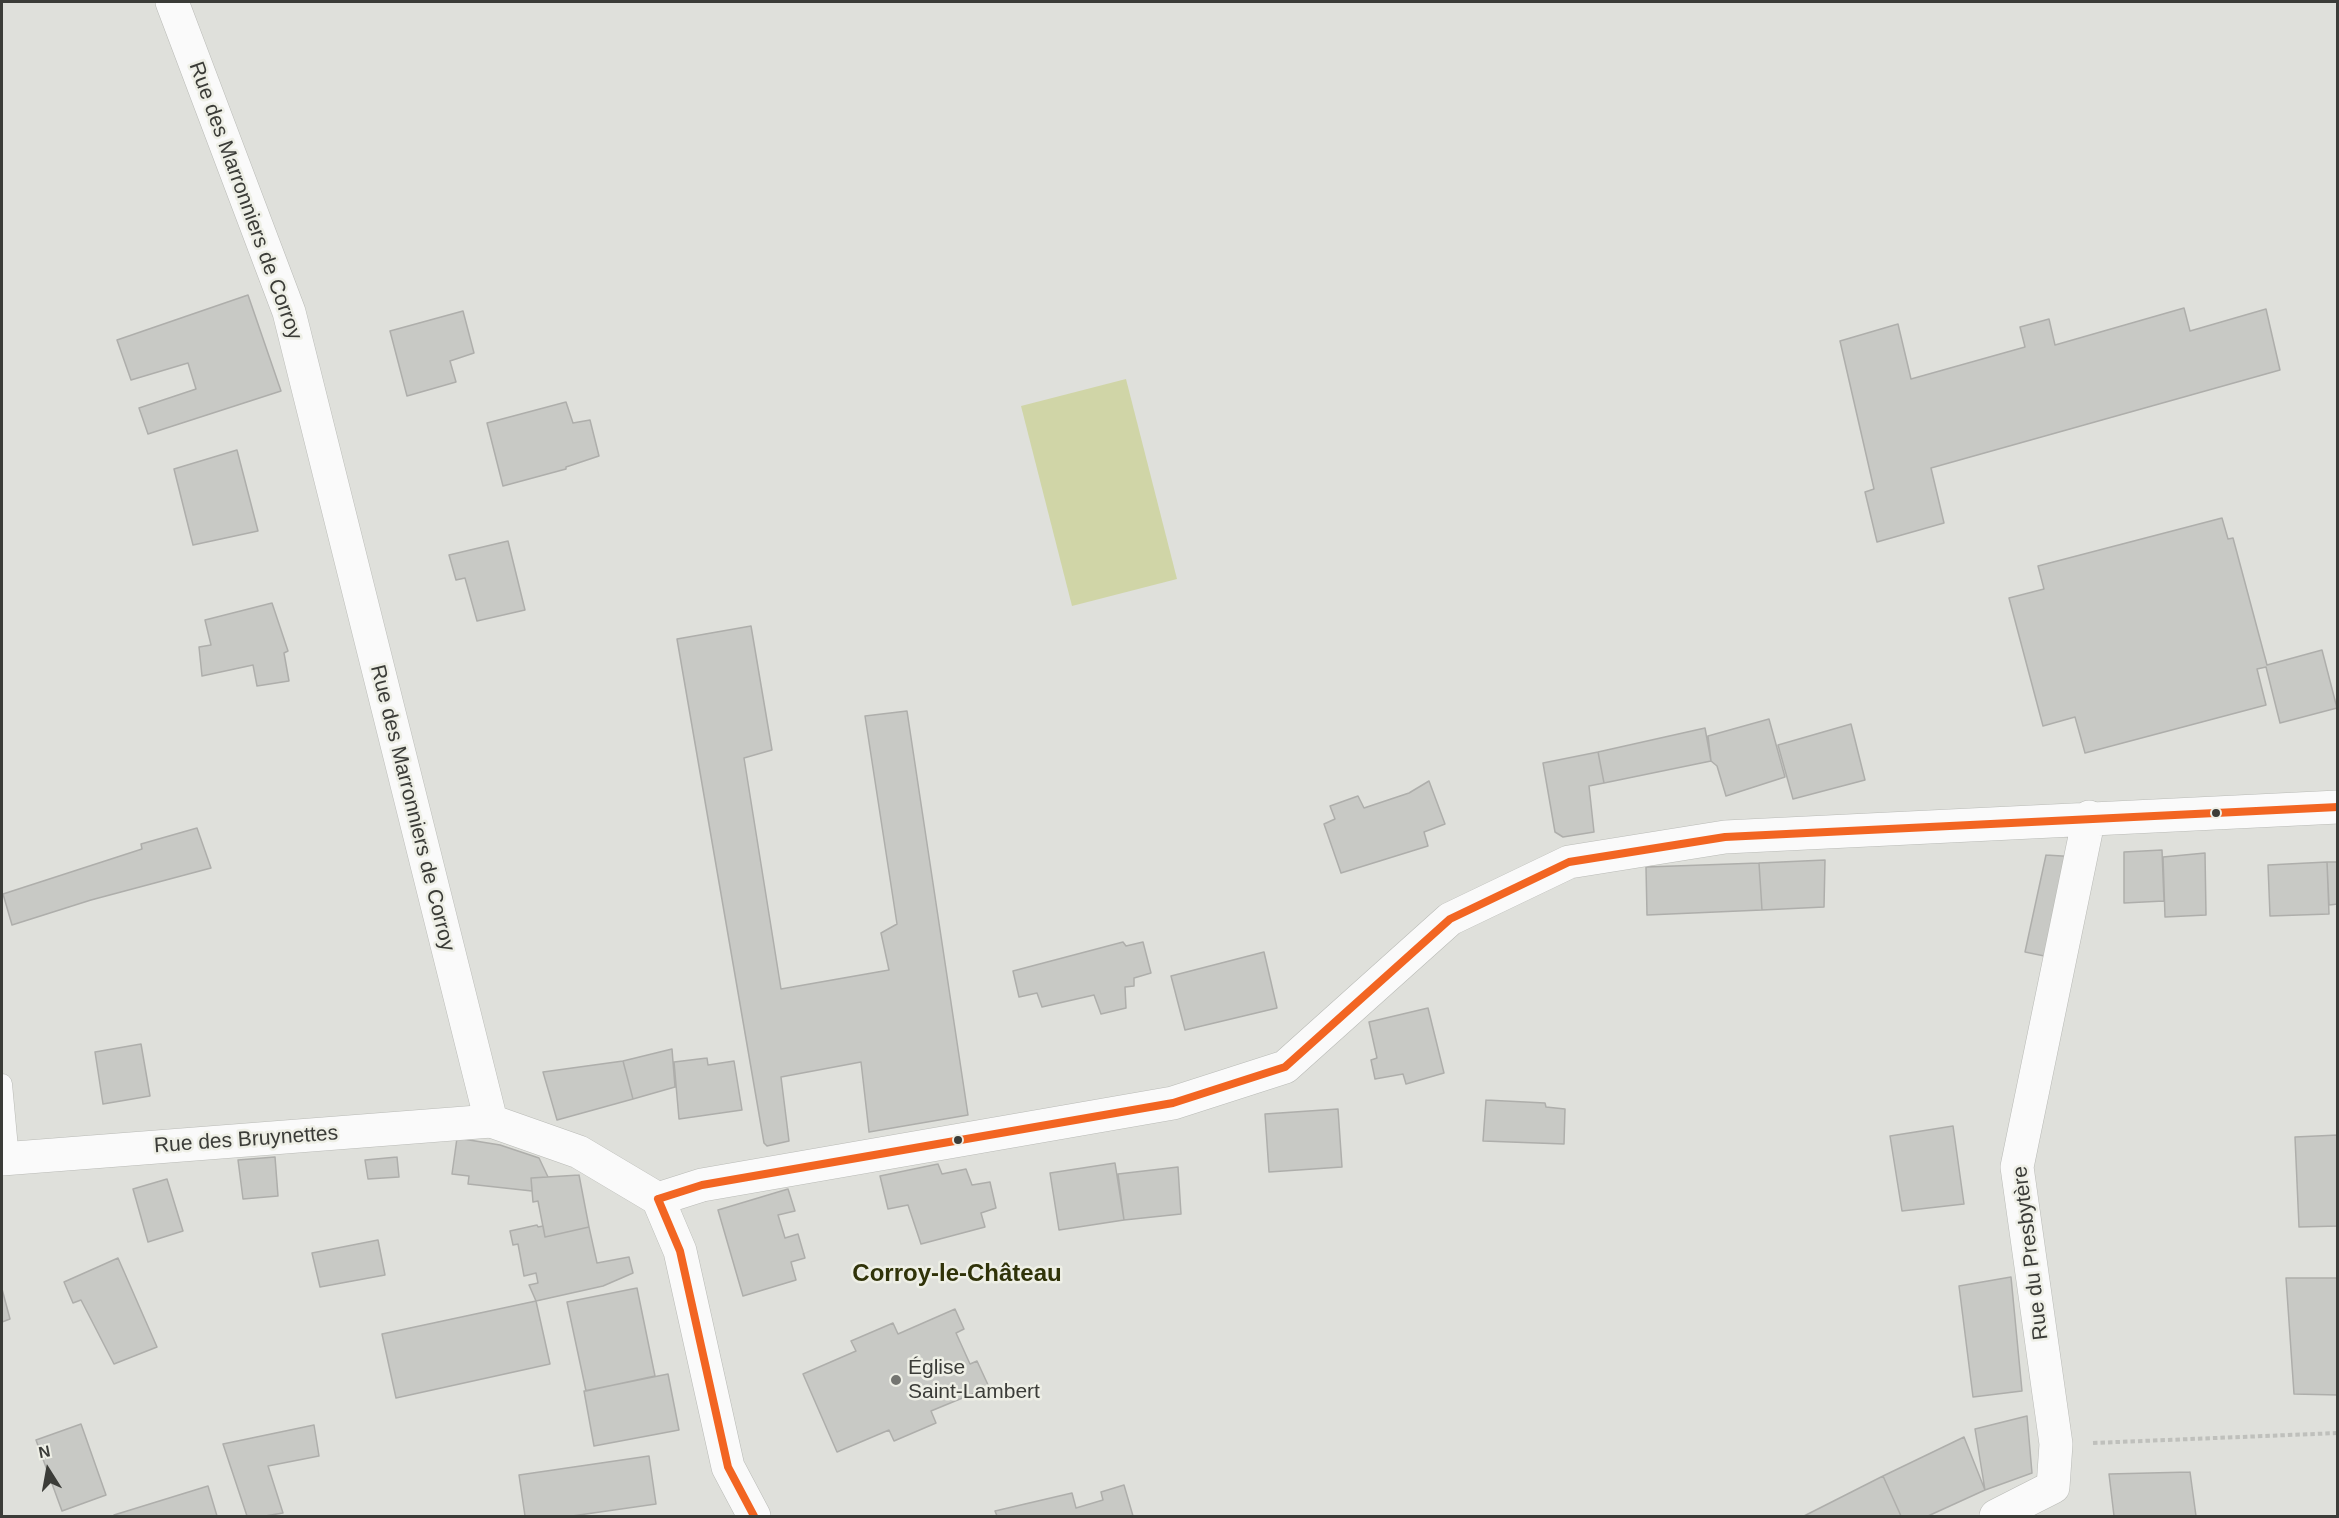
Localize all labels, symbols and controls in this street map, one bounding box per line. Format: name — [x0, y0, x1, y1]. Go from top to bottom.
street label: Rue des Marronniers de Corroy — [183, 58, 307, 344]
street label: Rue des Marronniers de Corroy — [364, 662, 460, 954]
unlabelled marker — [2210, 807, 2222, 819]
street label: Rue des Bruynettes — [153, 1121, 339, 1159]
unlabelled marker — [952, 1134, 964, 1146]
street label: Rue du Presbytère — [2008, 1165, 2054, 1341]
district label: Corroy-le-Château — [852, 1260, 1062, 1288]
place label: Église Saint-Lambert — [908, 1355, 1040, 1405]
marker: Église Saint-Lambert — [889, 1373, 903, 1387]
north arrow — [18, 1440, 78, 1500]
text: N — [37, 1442, 52, 1461]

